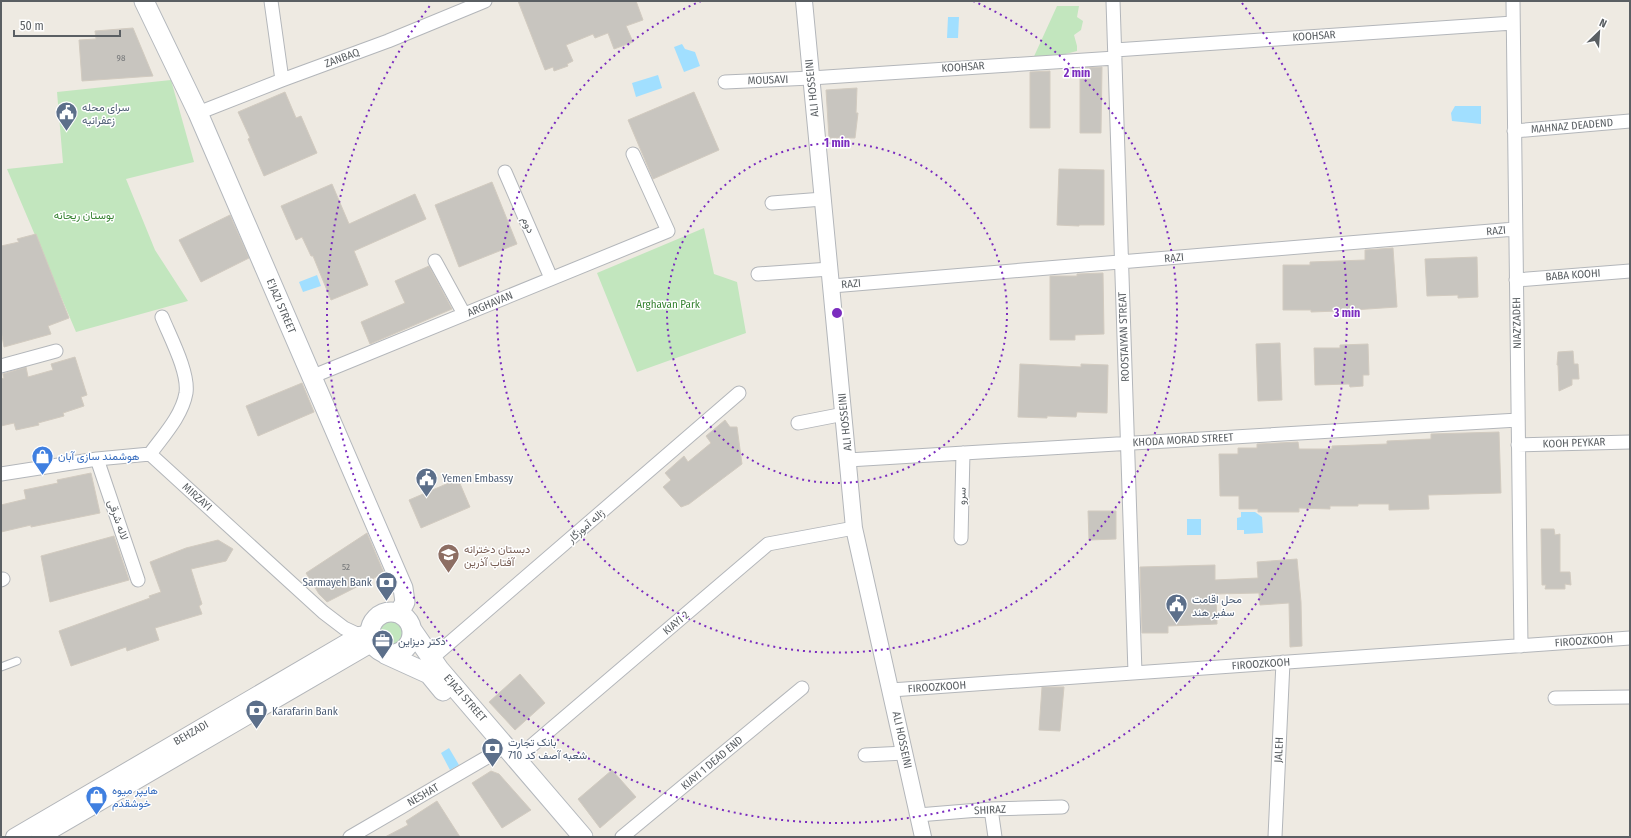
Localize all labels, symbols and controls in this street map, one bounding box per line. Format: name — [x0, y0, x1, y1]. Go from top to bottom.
scale bar — [14, 12, 120, 38]
north arrow — [1579, 12, 1619, 52]
text: N — [1597, 16, 1609, 31]
text: 50 m — [20, 19, 44, 33]
street label: KOOHSAR — [1292, 28, 1336, 44]
street label: ZANBAQ — [323, 46, 361, 70]
house number: 98 — [117, 53, 126, 63]
street label: ALI HOSSEINI — [802, 58, 822, 118]
street label: KOOHSAR — [941, 59, 985, 75]
text: 2 min — [1063, 66, 1090, 80]
street label: MOUSAVI — [748, 73, 788, 87]
public building icon: سرای محله زعفرانیه — [53, 100, 79, 133]
place label: سرای محله زعفرانیه — [82, 101, 130, 127]
street label: MAHNAZ DEADEND — [1530, 116, 1614, 136]
text: 1 min — [824, 136, 850, 150]
park label: بوستان ریحانه — [54, 209, 114, 222]
street label: دوم — [518, 215, 537, 236]
street label: RAZI — [1486, 224, 1506, 238]
street label: RAZI — [1164, 251, 1184, 265]
street label: BABA KOOHI — [1545, 267, 1601, 283]
street label: E'JAZI STREET — [264, 277, 299, 336]
street label: RAZI — [841, 277, 861, 291]
street label: ARGHAVAN — [465, 289, 515, 319]
street label: ROOSTAIYAN STREAT — [1116, 291, 1132, 382]
street label: NIAZ'ZADEH — [1510, 297, 1524, 349]
park label: Arghavan Park — [636, 298, 701, 311]
centre of rings — [830, 306, 844, 320]
text: 3 min — [1333, 306, 1360, 320]
street label: ALI HOSSEINI — [835, 392, 855, 452]
street label: KHODA MORAD STREET — [1132, 431, 1235, 449]
street label: KOOH PEYKAR — [1542, 435, 1606, 451]
shop icon: هوشمند سازی آبان — [30, 443, 56, 476]
place label: هوشمند سازی آبان — [58, 450, 140, 463]
public building icon: Yemen Embassy — [414, 465, 440, 498]
place label: Yemen Embassy — [442, 472, 513, 485]
street label: MIRZAYI — [179, 480, 215, 514]
street label: سرو — [955, 487, 969, 505]
street label: لاله شرقی — [105, 498, 131, 542]
street label: ژاله آموزگار — [564, 506, 607, 546]
school or university icon: دبستان دخترانه آفتاب آذرین — [436, 542, 462, 575]
place label: دبستان دخترانه آفتاب آذرین — [464, 543, 530, 569]
house number: 52 — [342, 562, 350, 572]
bank icon: Sarmayeh Bank — [374, 569, 400, 602]
place label: Sarmayeh Bank — [303, 576, 373, 589]
public building icon: محل اقامت سفیر هند — [1163, 592, 1189, 625]
place label: محل اقامت سفیر هند — [1192, 593, 1242, 619]
street label: KIAYI 2 — [660, 608, 692, 638]
office icon: دکتر دیزاین — [369, 628, 395, 661]
street label: FIROOZKOOH — [1554, 632, 1614, 650]
place label: دکتر دیزاین — [398, 635, 446, 648]
street label: FIROOZKOOH — [1231, 655, 1291, 673]
street label: E'JAZI STREET — [441, 672, 490, 725]
street label: FIROOZKOOH — [907, 678, 967, 696]
bank icon: Karafarin Bank — [243, 698, 269, 731]
place label: Karafarin Bank — [272, 705, 339, 718]
street label: ALI HOSSEINI — [890, 710, 914, 770]
street label: BEHZADI — [171, 718, 211, 748]
street label: KIAYI 1 DEAD END — [679, 733, 745, 793]
bank icon: بانک تجارت شعبه آصف کد 710 — [480, 735, 506, 768]
place label: بانک تجارت شعبه آصف کد 710 — [508, 736, 588, 762]
street label: JALEH — [1272, 737, 1286, 763]
street label: NESHAT — [405, 780, 442, 809]
shop icon: هایپر میوه خوشقدم — [84, 783, 110, 816]
place label: هایپر میوه خوشقدم — [112, 784, 158, 811]
street label: SHIRAZ — [974, 803, 1006, 817]

